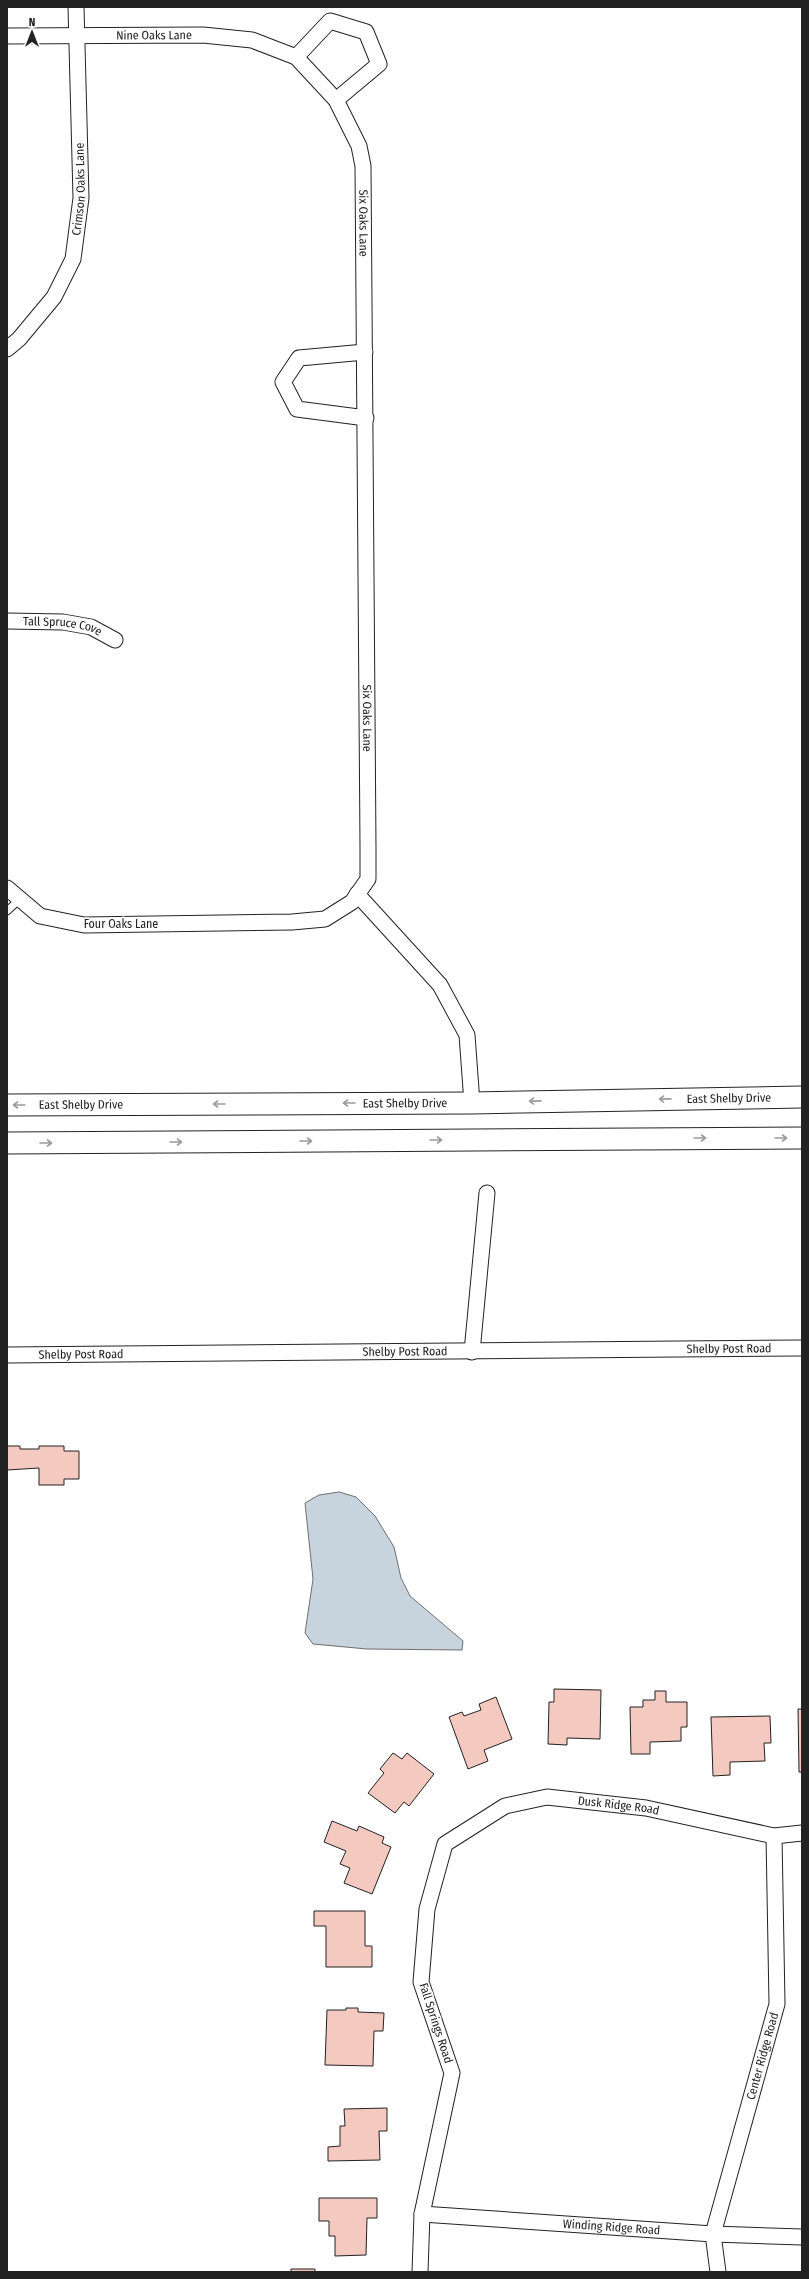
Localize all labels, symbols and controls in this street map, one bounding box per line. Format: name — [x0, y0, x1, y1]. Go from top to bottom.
north arrow — [12, 12, 52, 52]
text: N — [29, 16, 35, 29]
street label: Nine Oaks Lane — [116, 28, 192, 42]
street label: Crimson Oaks Lane — [69, 142, 88, 236]
street label: Six Oaks Lane — [356, 189, 371, 257]
street label: Tall Spruce Cove — [23, 614, 104, 639]
street label: Six Oaks Lane — [360, 684, 374, 752]
street label: Four Oaks Lane — [84, 917, 158, 931]
street label: East Shelby Drive — [687, 1091, 771, 1106]
one-way arrow — [659, 1095, 672, 1103]
street label: East Shelby Drive — [363, 1096, 447, 1110]
street label: East Shelby Drive — [39, 1097, 123, 1112]
one-way arrow — [529, 1098, 542, 1105]
one-way arrow — [343, 1099, 356, 1107]
one-way arrow — [213, 1100, 226, 1108]
one-way arrow — [13, 1101, 26, 1109]
one-way arrow — [693, 1134, 706, 1142]
one-way arrow — [774, 1134, 787, 1142]
one-way arrow — [429, 1136, 442, 1144]
one-way arrow — [299, 1137, 312, 1145]
one-way arrow — [169, 1138, 182, 1146]
one-way arrow — [39, 1139, 52, 1147]
street label: Shelby Post Road — [686, 1341, 772, 1356]
street label: Shelby Post Road — [362, 1344, 448, 1359]
street label: Shelby Post Road — [38, 1347, 124, 1362]
street label: Dusk Ridge Road — [577, 1793, 661, 1818]
street label: Fall Springs Road — [416, 1981, 456, 2065]
street label: Center Ridge Road — [744, 2011, 781, 2101]
street label: Winding Ridge Road — [562, 2217, 661, 2237]

